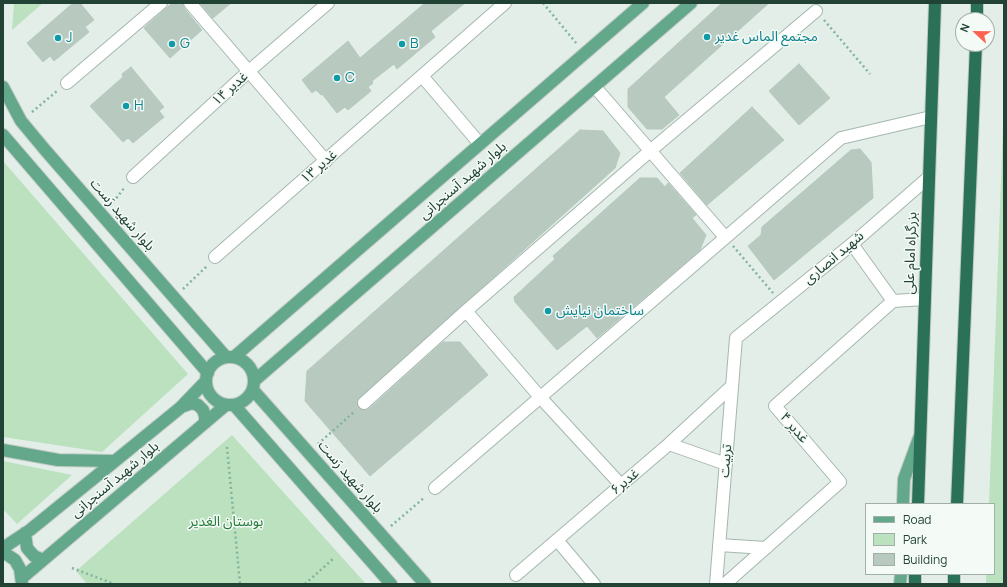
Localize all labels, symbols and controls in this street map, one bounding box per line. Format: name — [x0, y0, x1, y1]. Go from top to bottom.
north arrow — [955, 12, 995, 52]
text: N — [956, 21, 973, 34]
place label: مجتمع الماس غدیر — [715, 29, 818, 45]
place label: J — [66, 30, 72, 46]
marker: مجتمع الماس غدیر — [702, 32, 712, 42]
marker: J — [53, 33, 63, 43]
place label: G — [180, 36, 190, 52]
place label: B — [410, 36, 419, 52]
marker: G — [167, 39, 177, 49]
marker: B — [397, 39, 407, 49]
street label: غدیر ۱۴ — [208, 68, 252, 110]
place label: C — [345, 70, 355, 86]
marker: C — [332, 73, 342, 83]
place label: H — [134, 98, 144, 114]
marker: H — [121, 101, 131, 111]
street label: بلوار شهید آسنجرانی — [416, 139, 510, 223]
street label: غدیر ۱۳ — [297, 147, 341, 187]
street label: بلوار شهید رَست — [86, 175, 158, 255]
street label: بزرگراه امام علی — [901, 211, 921, 295]
street label: شهید انصاری — [800, 228, 868, 288]
place label: ساختمان نیایش — [556, 303, 644, 319]
marker: ساختمان نیایش — [543, 306, 553, 316]
street label: غدیر ۴ — [776, 409, 812, 447]
street label: بلوار شهید رَست — [314, 437, 386, 517]
street label: بلوار شهید آسنجرانی — [67, 438, 163, 522]
street label: تربیت — [716, 444, 736, 478]
street label: غدیر۶ — [607, 465, 643, 499]
legend — [865, 503, 995, 575]
text: Road — [903, 511, 931, 528]
park label: بوستان الغدیر — [189, 514, 263, 530]
text: Park — [903, 531, 927, 548]
text: Building — [903, 551, 947, 568]

